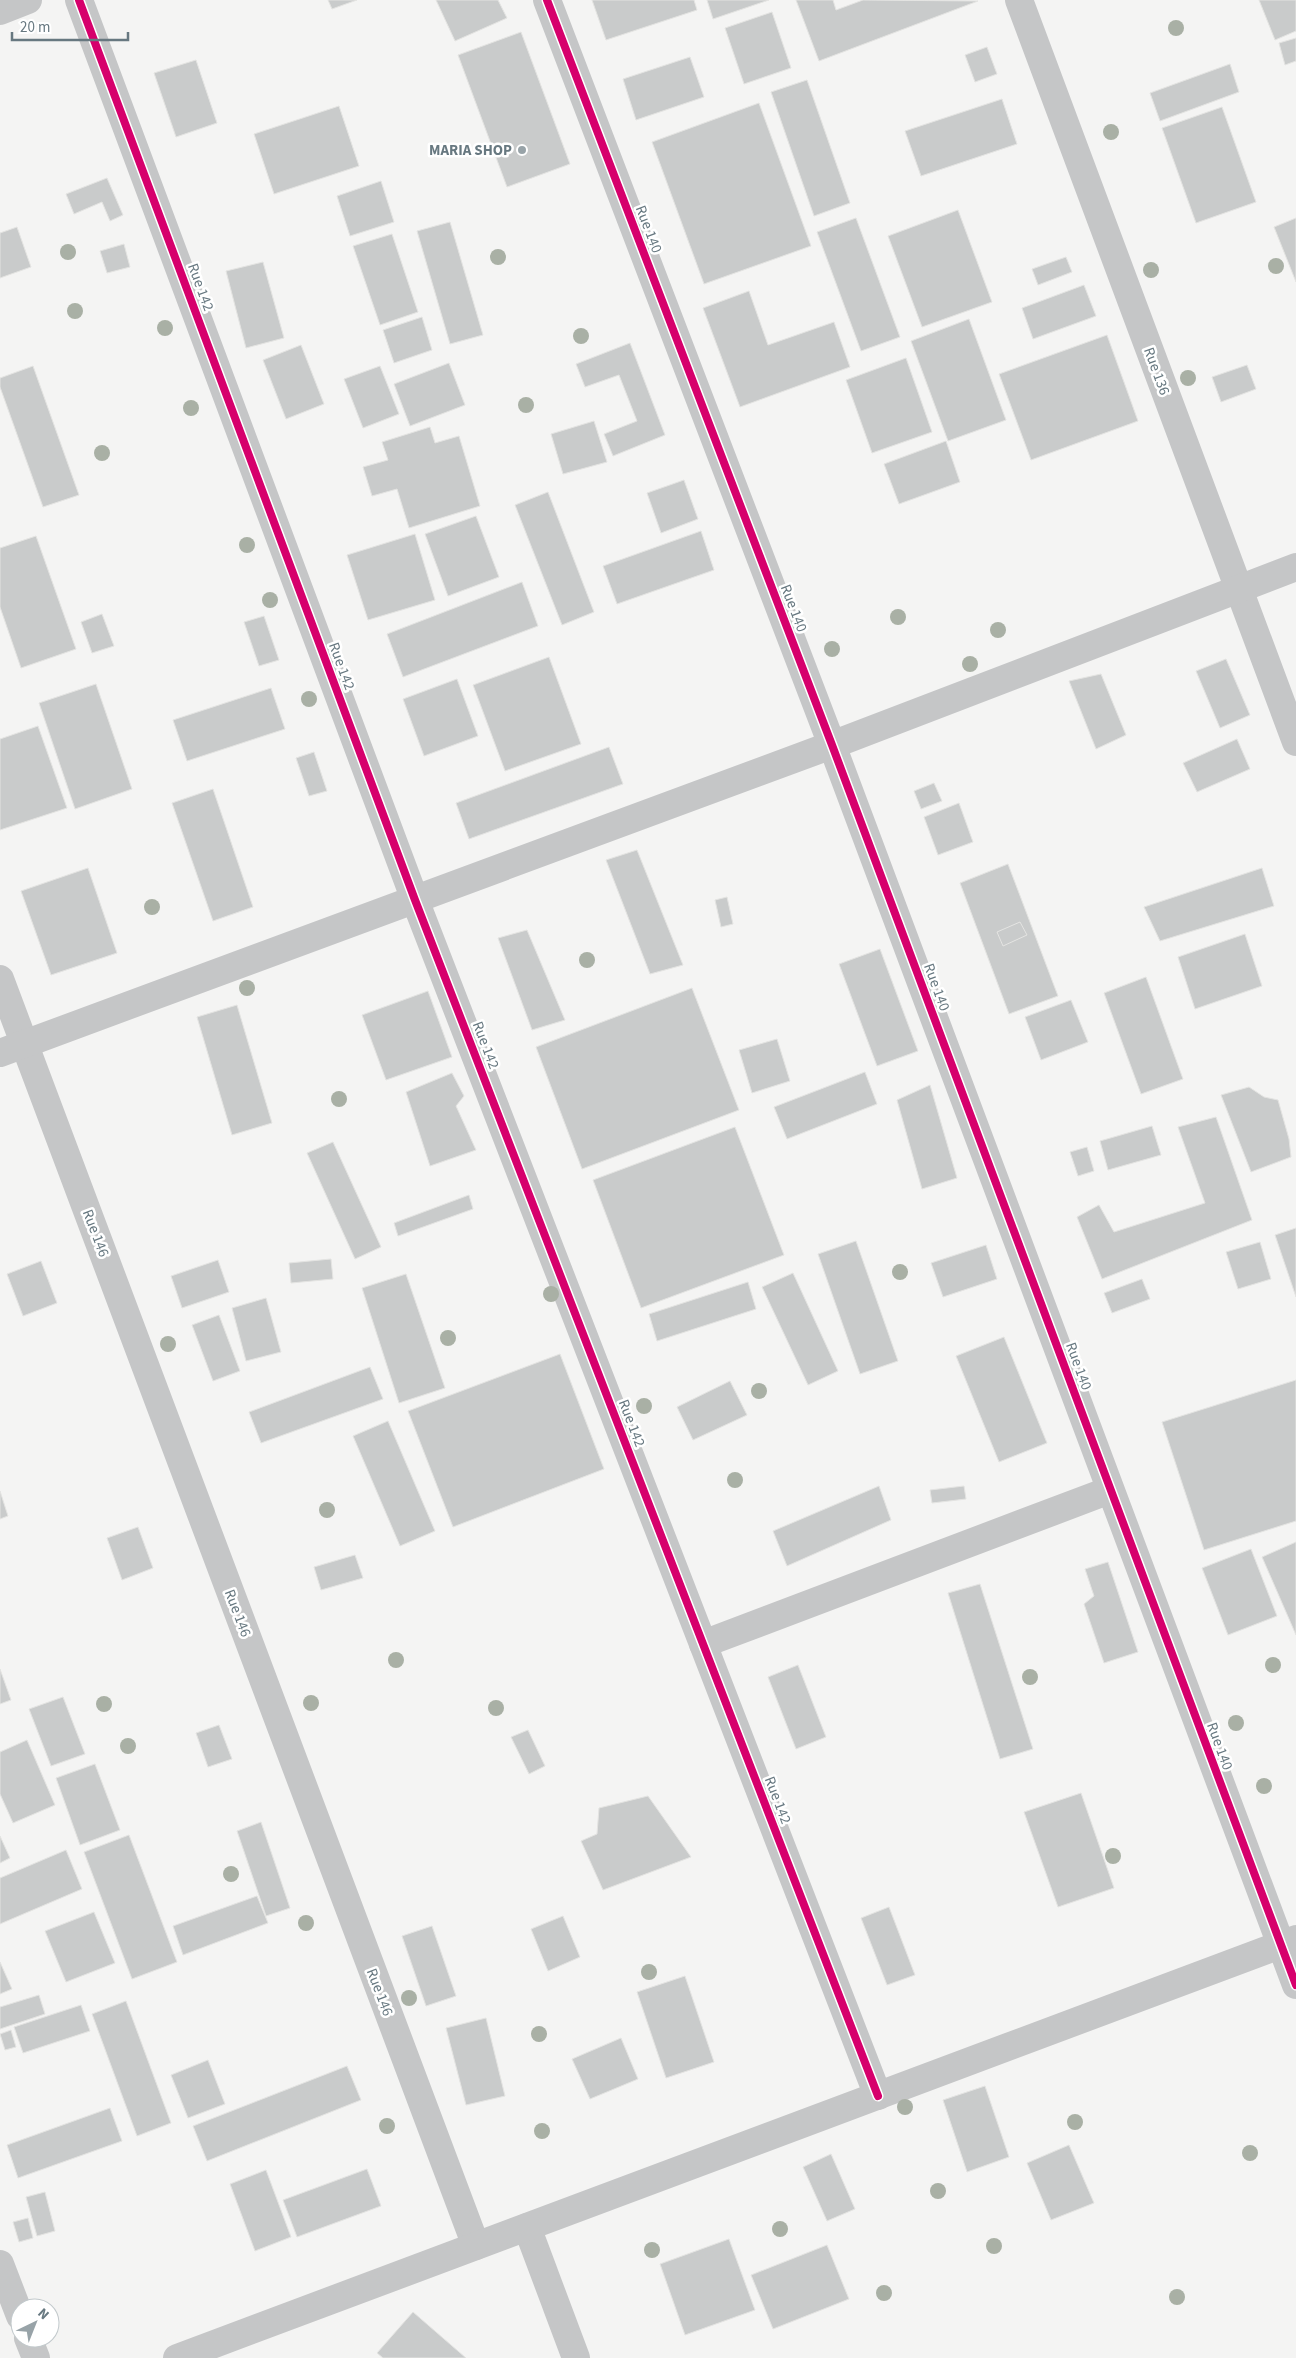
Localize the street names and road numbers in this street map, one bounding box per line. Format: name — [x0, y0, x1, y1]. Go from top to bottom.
street label: Rue 140 — [630, 202, 667, 256]
street label: Rue 142 — [182, 260, 219, 314]
street label: Rue 136 — [1138, 344, 1175, 398]
street label: Rue 140 — [775, 581, 812, 635]
street label: Rue 142 — [323, 639, 360, 693]
street label: Rue 140 — [918, 960, 955, 1014]
street label: Rue 142 — [467, 1018, 504, 1072]
street label: Rue 146 — [77, 1206, 114, 1260]
street label: Rue 140 — [1060, 1339, 1097, 1393]
street label: Rue 142 — [613, 1396, 650, 1450]
street label: Rue 146 — [219, 1586, 256, 1640]
street label: Rue 140 — [1201, 1719, 1238, 1773]
street label: Rue 142 — [759, 1773, 796, 1827]
street label: Rue 146 — [361, 1965, 398, 2019]

